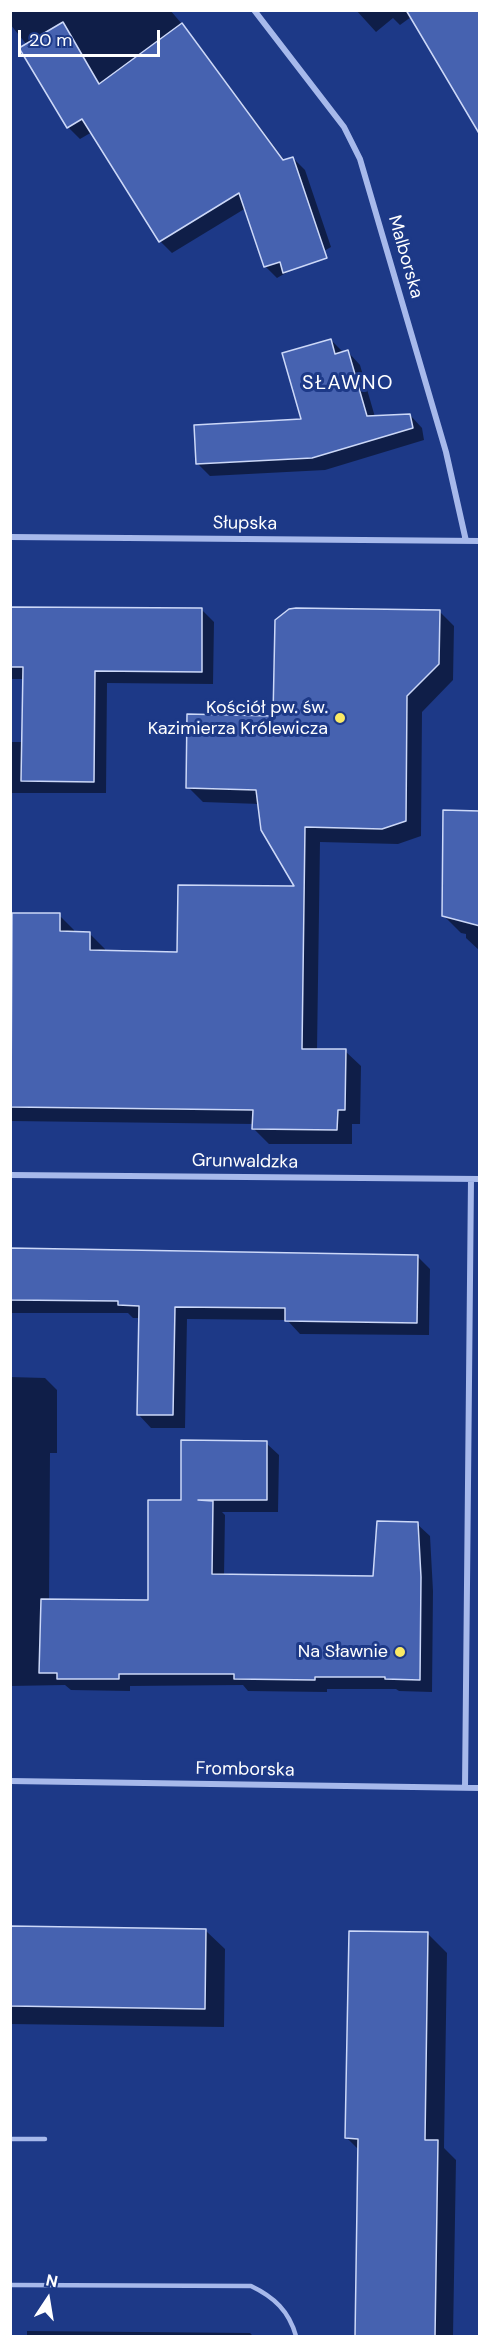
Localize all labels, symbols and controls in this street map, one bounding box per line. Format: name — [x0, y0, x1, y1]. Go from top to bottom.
scale bar — [21, 18, 164, 56]
text: 20 m — [29, 28, 72, 52]
street label: Malborska — [383, 213, 427, 301]
district label: SŁAWNO — [302, 372, 394, 396]
street label: Słupska — [213, 513, 277, 535]
place label: Kościół pw. św. Kazimierza Królewicza — [148, 697, 328, 740]
marker: Kościół pw. św. Kazimierza Królewicza — [333, 711, 347, 725]
street label: Grunwaldzka — [192, 1150, 298, 1174]
place label: Na Sławnie — [298, 1641, 388, 1663]
marker: Na Sławnie — [393, 1645, 407, 1659]
street label: Fromborska — [195, 1758, 295, 1782]
north arrow — [18, 2269, 78, 2329]
text: N — [44, 2269, 60, 2292]

